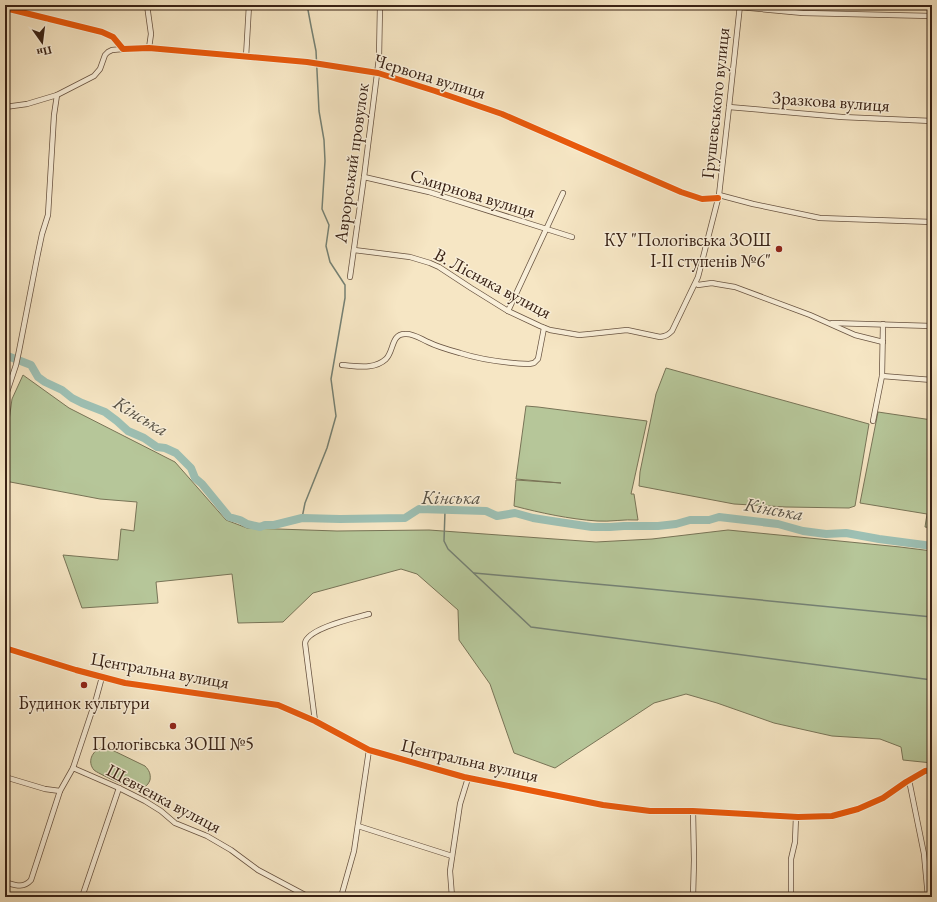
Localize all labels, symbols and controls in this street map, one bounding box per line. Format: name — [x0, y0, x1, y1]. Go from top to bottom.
north arrow — [22, 22, 62, 62]
street label: Грушевського вулиця — [696, 26, 734, 180]
text: Пн — [35, 43, 53, 60]
street label: Червона вулиця — [371, 48, 489, 104]
street label: Аврорський провулок — [328, 81, 374, 245]
street label: Зразкова вулиця — [771, 85, 891, 117]
street label: Смирнова вулиця — [408, 163, 538, 223]
place label: КУ "Пологівська ЗОШ І-ІІ ступенів №6" — [604, 228, 771, 272]
street label: В. Лісняка вулиця — [430, 242, 556, 324]
marker: КУ "Пологівська ЗОШ І-ІІ ступенів №6" — [774, 244, 784, 254]
water label: Кінська — [108, 389, 173, 442]
water label: Кінська — [420, 485, 481, 510]
water label: Кінська — [741, 491, 806, 526]
street label: Центральна вулиця — [89, 647, 231, 693]
marker: Будинок культури — [79, 680, 89, 690]
place label: Будинок культури — [18, 691, 150, 714]
marker: Пологівська ЗОШ №5 — [168, 721, 178, 731]
place label: Пологівська ЗОШ №5 — [92, 732, 254, 755]
street label: Центральна вулиця — [399, 733, 541, 787]
street label: Шевченка вулиця — [103, 758, 225, 838]

